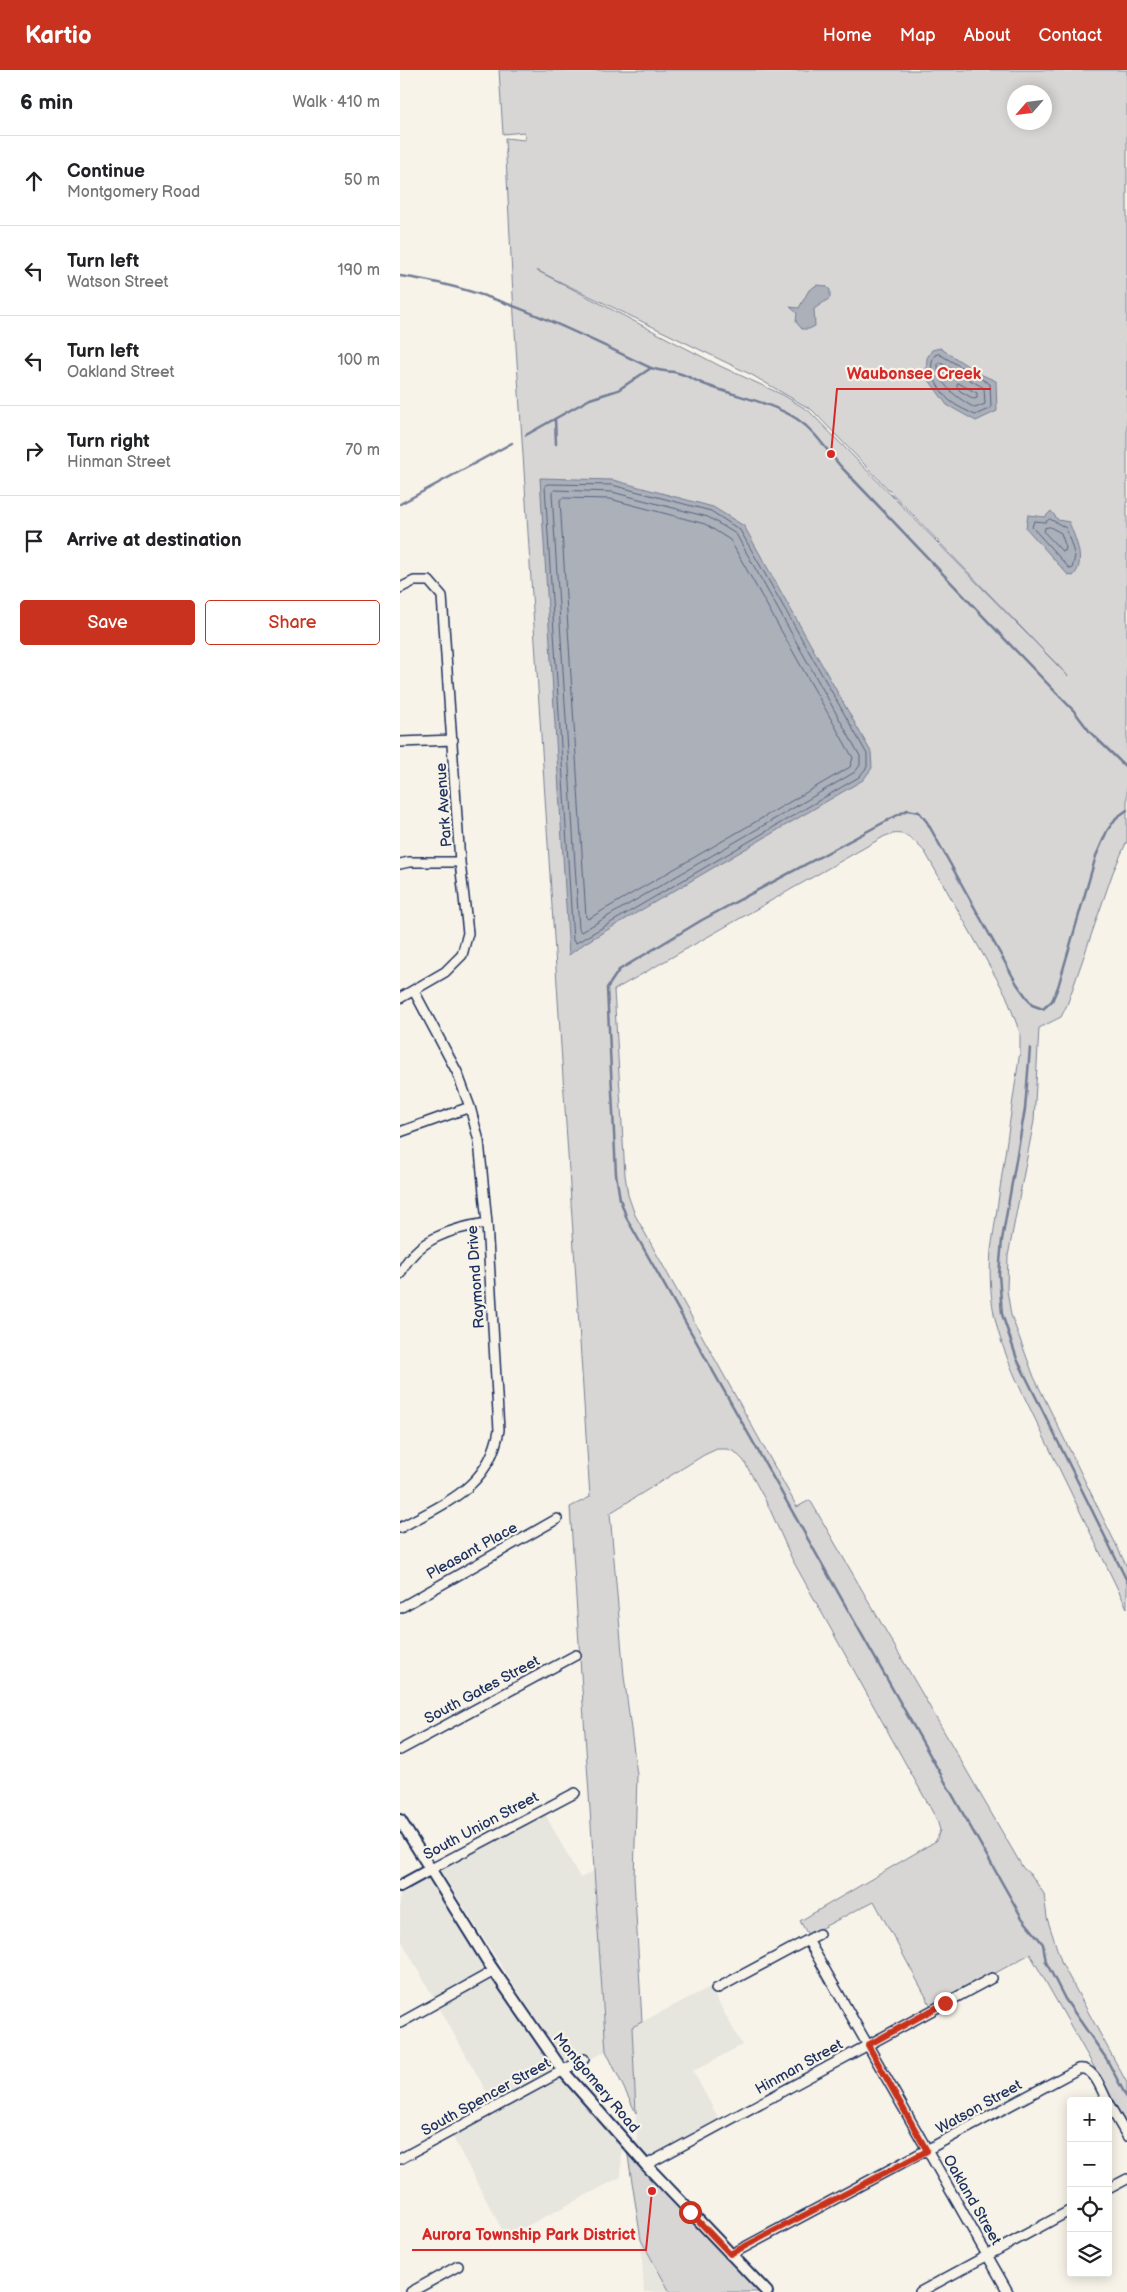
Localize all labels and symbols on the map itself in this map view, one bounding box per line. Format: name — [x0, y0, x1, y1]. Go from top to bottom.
north arrow — [1007, 85, 1052, 130]
callout: Waubonsee Creek — [837, 358, 991, 389]
text: Waubonsee Creek — [847, 365, 982, 384]
street label: Park Avenue — [432, 762, 456, 848]
street label: Raymond Drive — [463, 1225, 489, 1329]
street label: Pleasant Place — [423, 1518, 521, 1584]
street label: South Gates Street — [421, 1651, 543, 1728]
street label: South Union Street — [420, 1787, 542, 1864]
route end — [934, 1992, 957, 2015]
street label: Montgomery Road — [549, 2029, 643, 2137]
street label: Hinman Street — [752, 2035, 846, 2099]
street label: South Spencer Street — [418, 2053, 554, 2140]
street label: Watson Street — [933, 2075, 1026, 2138]
street label: Oakland Street — [939, 2152, 1006, 2249]
route start — [679, 2201, 702, 2224]
callout: Aurora Township Park District — [412, 2219, 646, 2250]
text: Aurora Township Park District — [421, 2226, 636, 2245]

